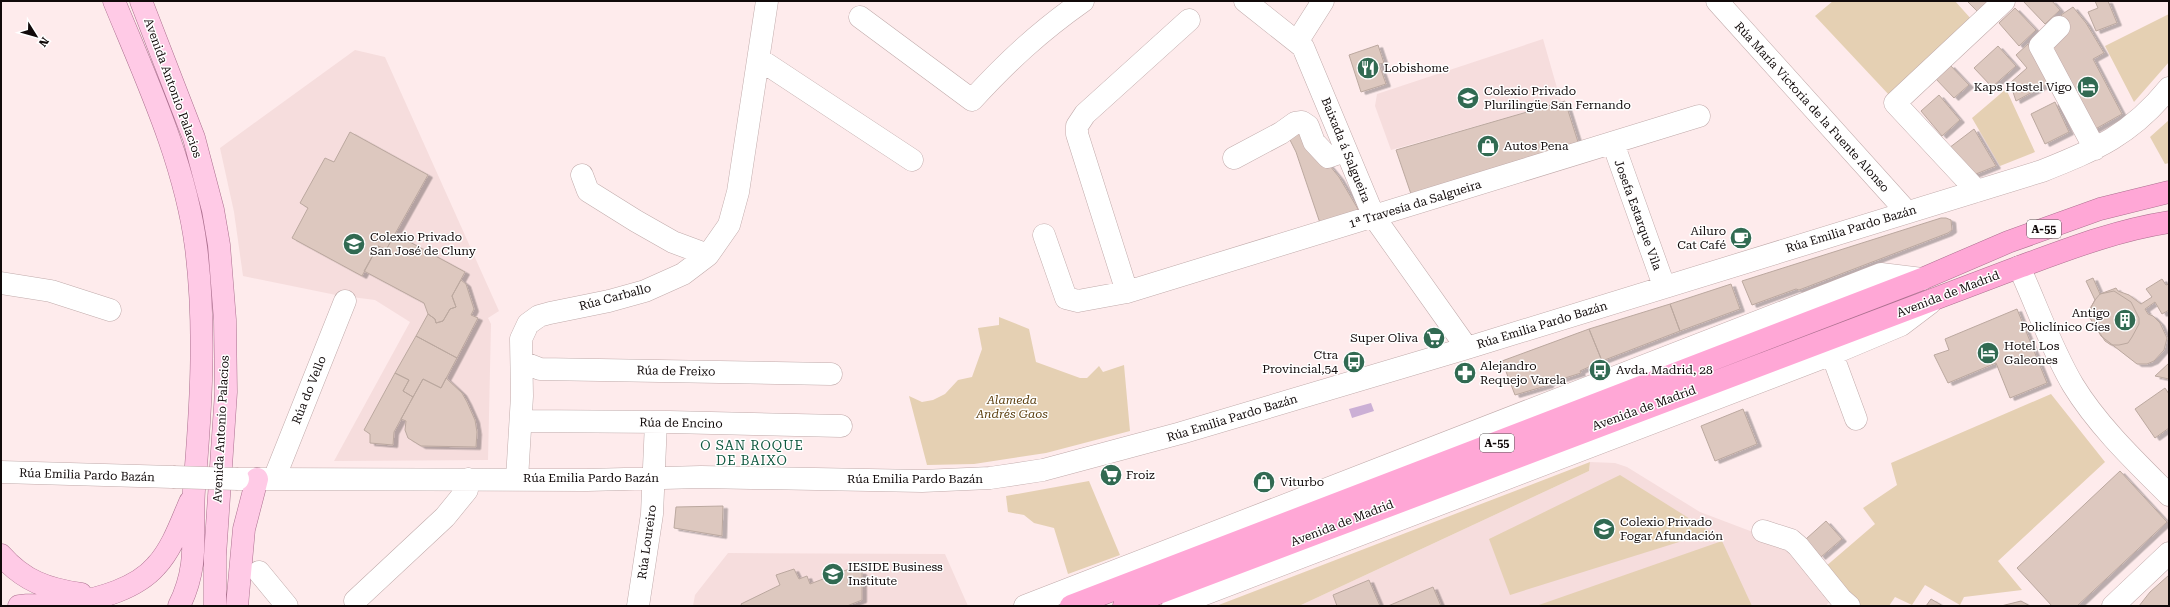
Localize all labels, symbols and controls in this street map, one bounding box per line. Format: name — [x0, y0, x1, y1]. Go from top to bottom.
north arrow — [16, 16, 56, 56]
street label: Avenida Antonio Palacios — [141, 16, 205, 160]
street label: Rúa María Victoria de la Fuente Alonso — [1732, 19, 1892, 195]
text: N — [36, 34, 51, 49]
restaurant icon: Lobishome — [1355, 55, 1381, 81]
place label: Lobishome — [1384, 61, 1449, 75]
hotel icon: Kaps Hostel Vigo — [2075, 74, 2101, 100]
place label: Kaps Hostel Vigo — [1974, 80, 2072, 94]
place label: Colexio Privado Plurilingüe San Fernando — [1484, 84, 1631, 112]
school or university icon: Colexio Privado Plurilingüe San Fernando — [1455, 85, 1481, 111]
street label: Baixada á Salgueira — [1318, 95, 1374, 205]
shop icon: Autos Pena — [1475, 133, 1501, 159]
place label: Autos Pena — [1504, 139, 1569, 153]
street label: Josefa Estarque Vila — [1611, 158, 1665, 273]
street label: 1ª Travesía da Salgueira — [1347, 177, 1483, 231]
street label: Rúa Emilia Pardo Bazán — [1784, 202, 1918, 256]
road number: A-55 — [2027, 220, 2061, 238]
place label: Ailuro Cat Café — [1677, 224, 1726, 252]
cafe icon: Ailuro Cat Café — [1728, 225, 1754, 251]
place label: Colexio Privado San José de Cluny — [370, 230, 477, 258]
school or university icon: Colexio Privado San José de Cluny — [341, 231, 367, 257]
street label: Avenida de Madrid — [1894, 268, 2002, 320]
street label: Rúa Carballo — [577, 281, 653, 313]
street label: Rúa Emilia Pardo Bazán — [1475, 298, 1609, 352]
place label: Antigo Policlínico Cíes — [2020, 306, 2110, 334]
building icon: Antigo Policlínico Cíes — [2112, 307, 2138, 333]
supermarket icon: Super Oliva — [1421, 325, 1447, 351]
place label: Super Oliva — [1350, 331, 1418, 345]
place label: Hotel Los Galeones — [2004, 339, 2060, 367]
hotel icon: Hotel Los Galeones — [1975, 340, 2001, 366]
place label: Ctra Provincial,54 — [1262, 348, 1338, 376]
bus stop icon: Ctra Provincial,54 — [1341, 349, 1367, 375]
street label: Rúa do Vello — [289, 354, 329, 426]
street label: Avenida Antonio Palacios — [210, 355, 232, 503]
bus stop icon: Avda. Madrid, 28 — [1587, 357, 1613, 383]
place label: Alejandro Requejo Varela — [1480, 359, 1567, 387]
pharmacy icon: Alejandro Requejo Varela — [1452, 360, 1478, 386]
street label: Rúa de Freixo — [636, 363, 716, 379]
place label: Avda. Madrid, 28 — [1616, 363, 1713, 377]
street label: Avenida de Madrid — [1590, 383, 1698, 433]
street label: Rúa Emilia Pardo Bazán — [1165, 391, 1299, 445]
park label: Alameda Andrés Gaos — [975, 393, 1048, 421]
street label: Rúa de Encino — [639, 415, 723, 431]
road number: A-55 — [1480, 434, 1514, 452]
district label: O SAN ROQUE DE BAIXO — [700, 438, 804, 468]
supermarket icon: Froiz — [1098, 462, 1124, 488]
street label: Rúa Emilia Pardo Bazán — [19, 466, 155, 484]
place label: Froiz — [1126, 468, 1155, 482]
shop icon: Viturbo — [1251, 469, 1277, 495]
street label: Rúa Emilia Pardo Bazán — [523, 471, 659, 485]
street label: Rúa Emilia Pardo Bazán — [847, 472, 983, 486]
place label: Viturbo — [1280, 475, 1324, 489]
street label: Avenida de Madrid — [1288, 497, 1396, 549]
street label: Rúa Loureiro — [635, 504, 659, 580]
place label: Colexio Privado Fogar Afundación — [1620, 515, 1723, 543]
school or university icon: Colexio Privado Fogar Afundación — [1591, 516, 1617, 542]
place label: IESIDE Business Institute — [848, 560, 943, 588]
school or university icon: IESIDE Business Institute — [820, 561, 846, 587]

